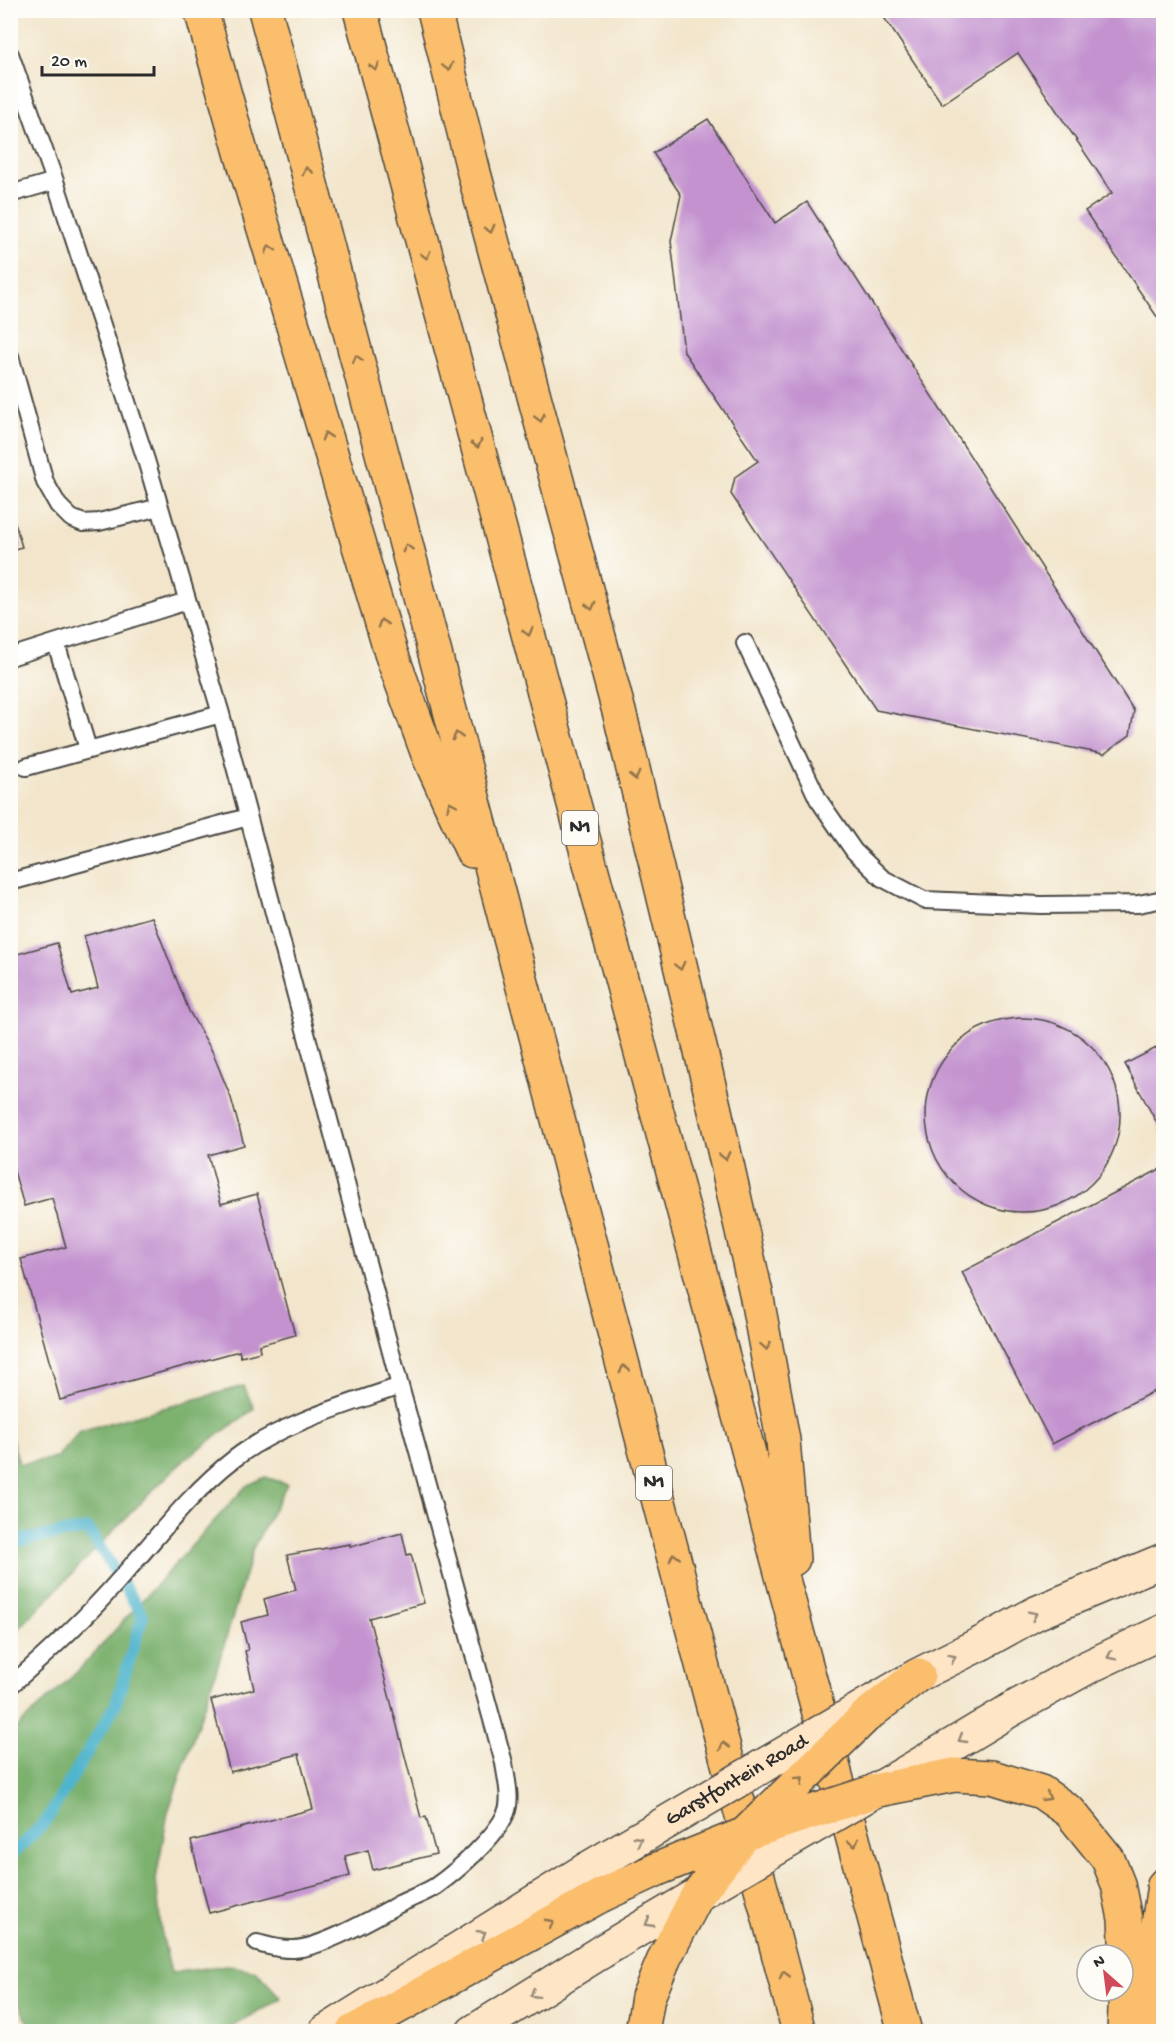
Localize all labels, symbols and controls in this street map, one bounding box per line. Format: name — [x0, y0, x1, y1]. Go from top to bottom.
scale bar — [42, 39, 154, 77]
text: 20 m — [51, 52, 87, 73]
one-way arrow — [368, 62, 381, 72]
one-way arrow — [441, 62, 454, 72]
one-way arrow — [302, 166, 315, 176]
one-way arrow — [482, 224, 495, 234]
one-way arrow — [265, 244, 277, 255]
one-way arrow — [419, 249, 431, 260]
one-way arrow — [352, 354, 365, 364]
one-way arrow — [533, 412, 545, 423]
one-way arrow — [321, 431, 333, 442]
one-way arrow — [470, 438, 482, 448]
one-way arrow — [402, 543, 415, 553]
one-way arrow — [583, 601, 596, 611]
one-way arrow — [377, 618, 389, 629]
one-way arrow — [520, 627, 533, 637]
one-way arrow — [452, 731, 465, 741]
one-way arrow — [627, 771, 640, 781]
one-way arrow — [446, 801, 458, 812]
road number: N1 — [562, 811, 598, 845]
one-way arrow — [673, 961, 686, 971]
one-way arrow — [718, 1150, 731, 1160]
one-way arrow — [759, 1341, 772, 1351]
one-way arrow — [619, 1364, 632, 1374]
road number: N1 — [636, 1466, 672, 1500]
one-way arrow — [669, 1552, 681, 1563]
one-way arrow — [1027, 1611, 1038, 1623]
one-way arrow — [1106, 1648, 1117, 1660]
one-way arrow — [945, 1654, 956, 1665]
street label: Garstfontein Road — [661, 1729, 814, 1832]
one-way arrow — [958, 1732, 968, 1744]
one-way arrow — [718, 1741, 731, 1751]
one-way arrow — [793, 1777, 804, 1788]
one-way arrow — [1041, 1789, 1051, 1801]
one-way arrow — [632, 1835, 642, 1847]
one-way arrow — [846, 1838, 859, 1848]
one-way arrow — [645, 1916, 655, 1928]
one-way arrow — [544, 1919, 555, 1930]
one-way arrow — [476, 1930, 486, 1942]
north arrow — [1075, 1943, 1135, 2003]
text: N — [1091, 1952, 1109, 1974]
one-way arrow — [779, 1970, 791, 1981]
one-way arrow — [530, 1986, 540, 1998]

